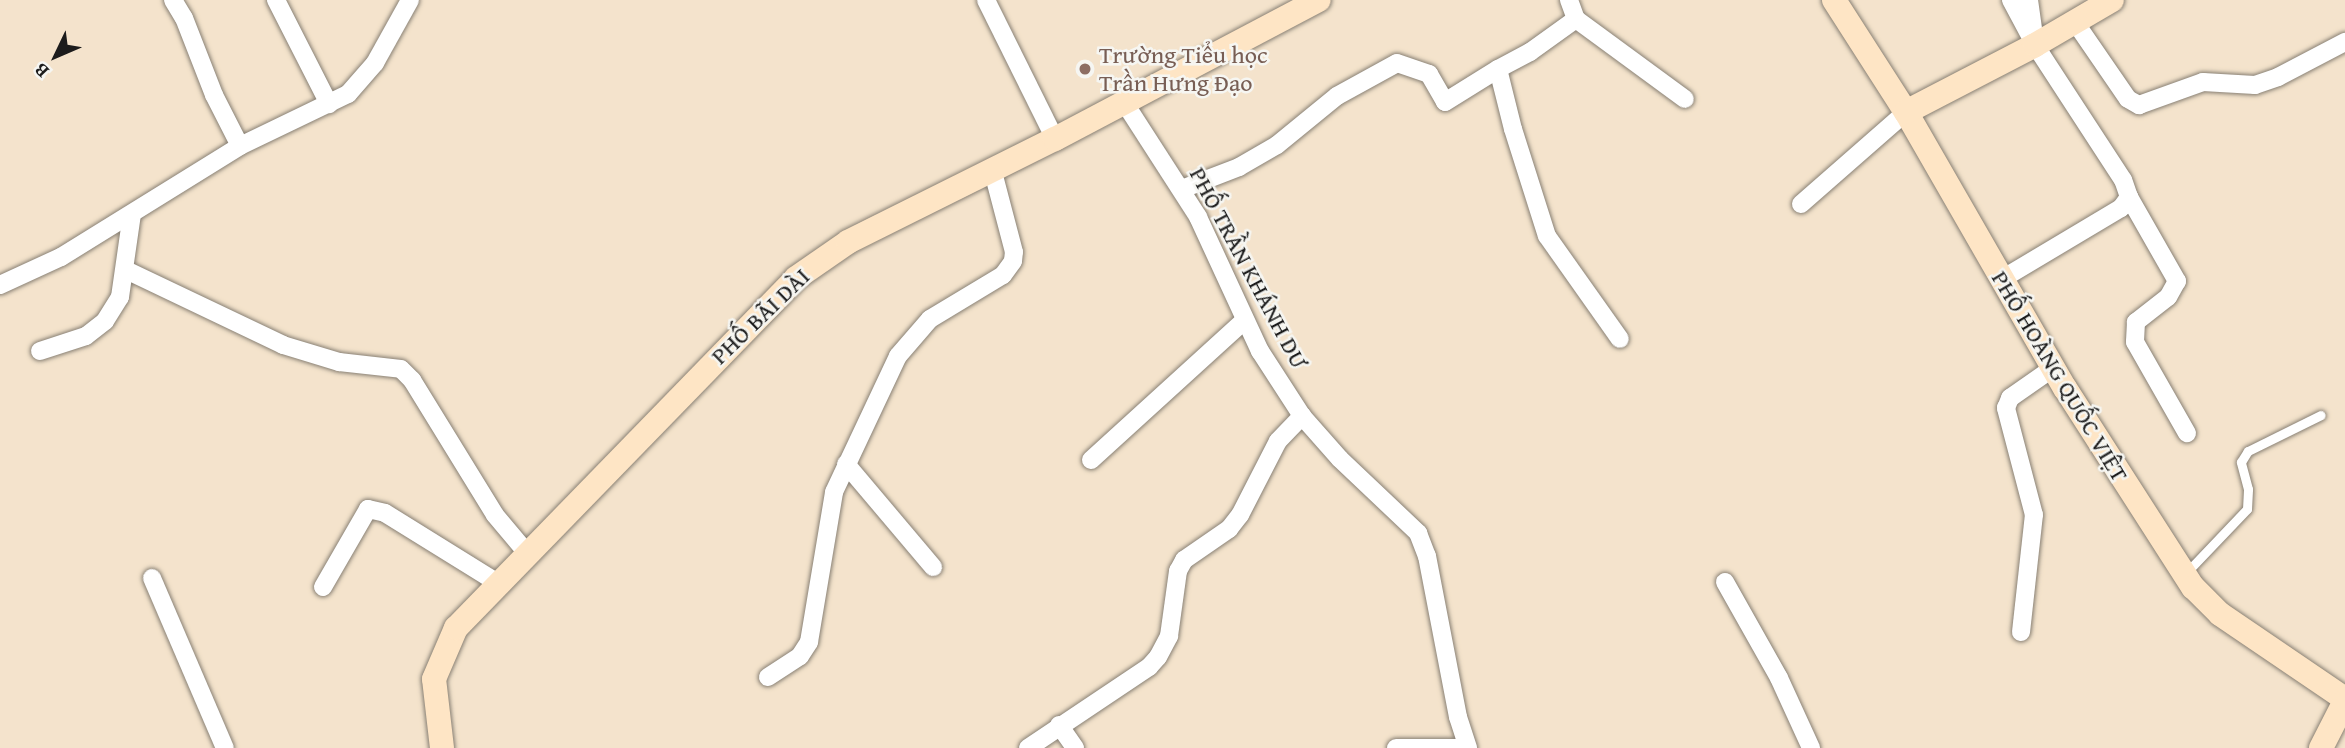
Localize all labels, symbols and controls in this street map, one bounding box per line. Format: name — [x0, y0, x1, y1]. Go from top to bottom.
north arrow — [21, 21, 91, 91]
place label: Trường Tiểu học Trần Hưng Đạo — [1099, 41, 1268, 97]
text: B — [27, 57, 55, 85]
marker: Trường Tiểu học Trần Hưng Đạo — [1077, 61, 1093, 77]
street label: PHỐ TRẦN KHÁNH DƯ — [1184, 162, 1314, 374]
street label: PHỐ BÃI DÀI — [705, 262, 815, 370]
street label: PHỐ HOÀNG QUỐC VIỆT — [1986, 265, 2134, 487]

